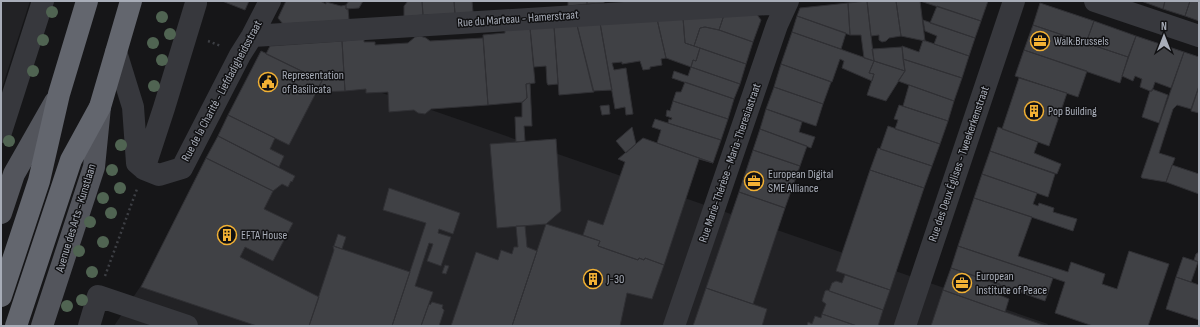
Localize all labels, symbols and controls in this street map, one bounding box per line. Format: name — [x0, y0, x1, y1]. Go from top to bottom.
street label: Rue du Marteau - Hamerstraat — [457, 7, 579, 31]
north arrow — [1144, 16, 1184, 56]
street label: Rue de la Charité - Liefdadigheidsstraat — [178, 18, 266, 164]
text: N — [1161, 20, 1167, 33]
office icon: Walk.Brussels — [1029, 30, 1051, 52]
place label: Walk.Brussels — [1054, 34, 1109, 49]
place label: Representation of Basilicata — [282, 68, 344, 97]
public building icon: Representation of Basilicata — [257, 71, 279, 93]
street label: Rue Marie-Thérèse - Maria-Theresiastraat — [696, 81, 764, 245]
street label: Rue des Deux Églises - Tweekerkenstraat — [925, 84, 993, 244]
building icon: Pop Building — [1023, 100, 1045, 122]
place label: Pop Building — [1048, 104, 1097, 119]
street label: Avenue des Arts - Kunstlaan — [52, 162, 100, 275]
place label: European Digital SME Alliance — [768, 167, 833, 196]
office icon: European Digital SME Alliance — [743, 170, 765, 192]
building icon: EFTA House — [216, 224, 238, 246]
place label: EFTA House — [241, 228, 287, 243]
building icon: J-30 — [582, 268, 604, 290]
place label: European Institute of Peace — [976, 269, 1047, 298]
place label: J-30 — [606, 272, 624, 287]
office icon: European Institute of Peace — [951, 272, 973, 294]

